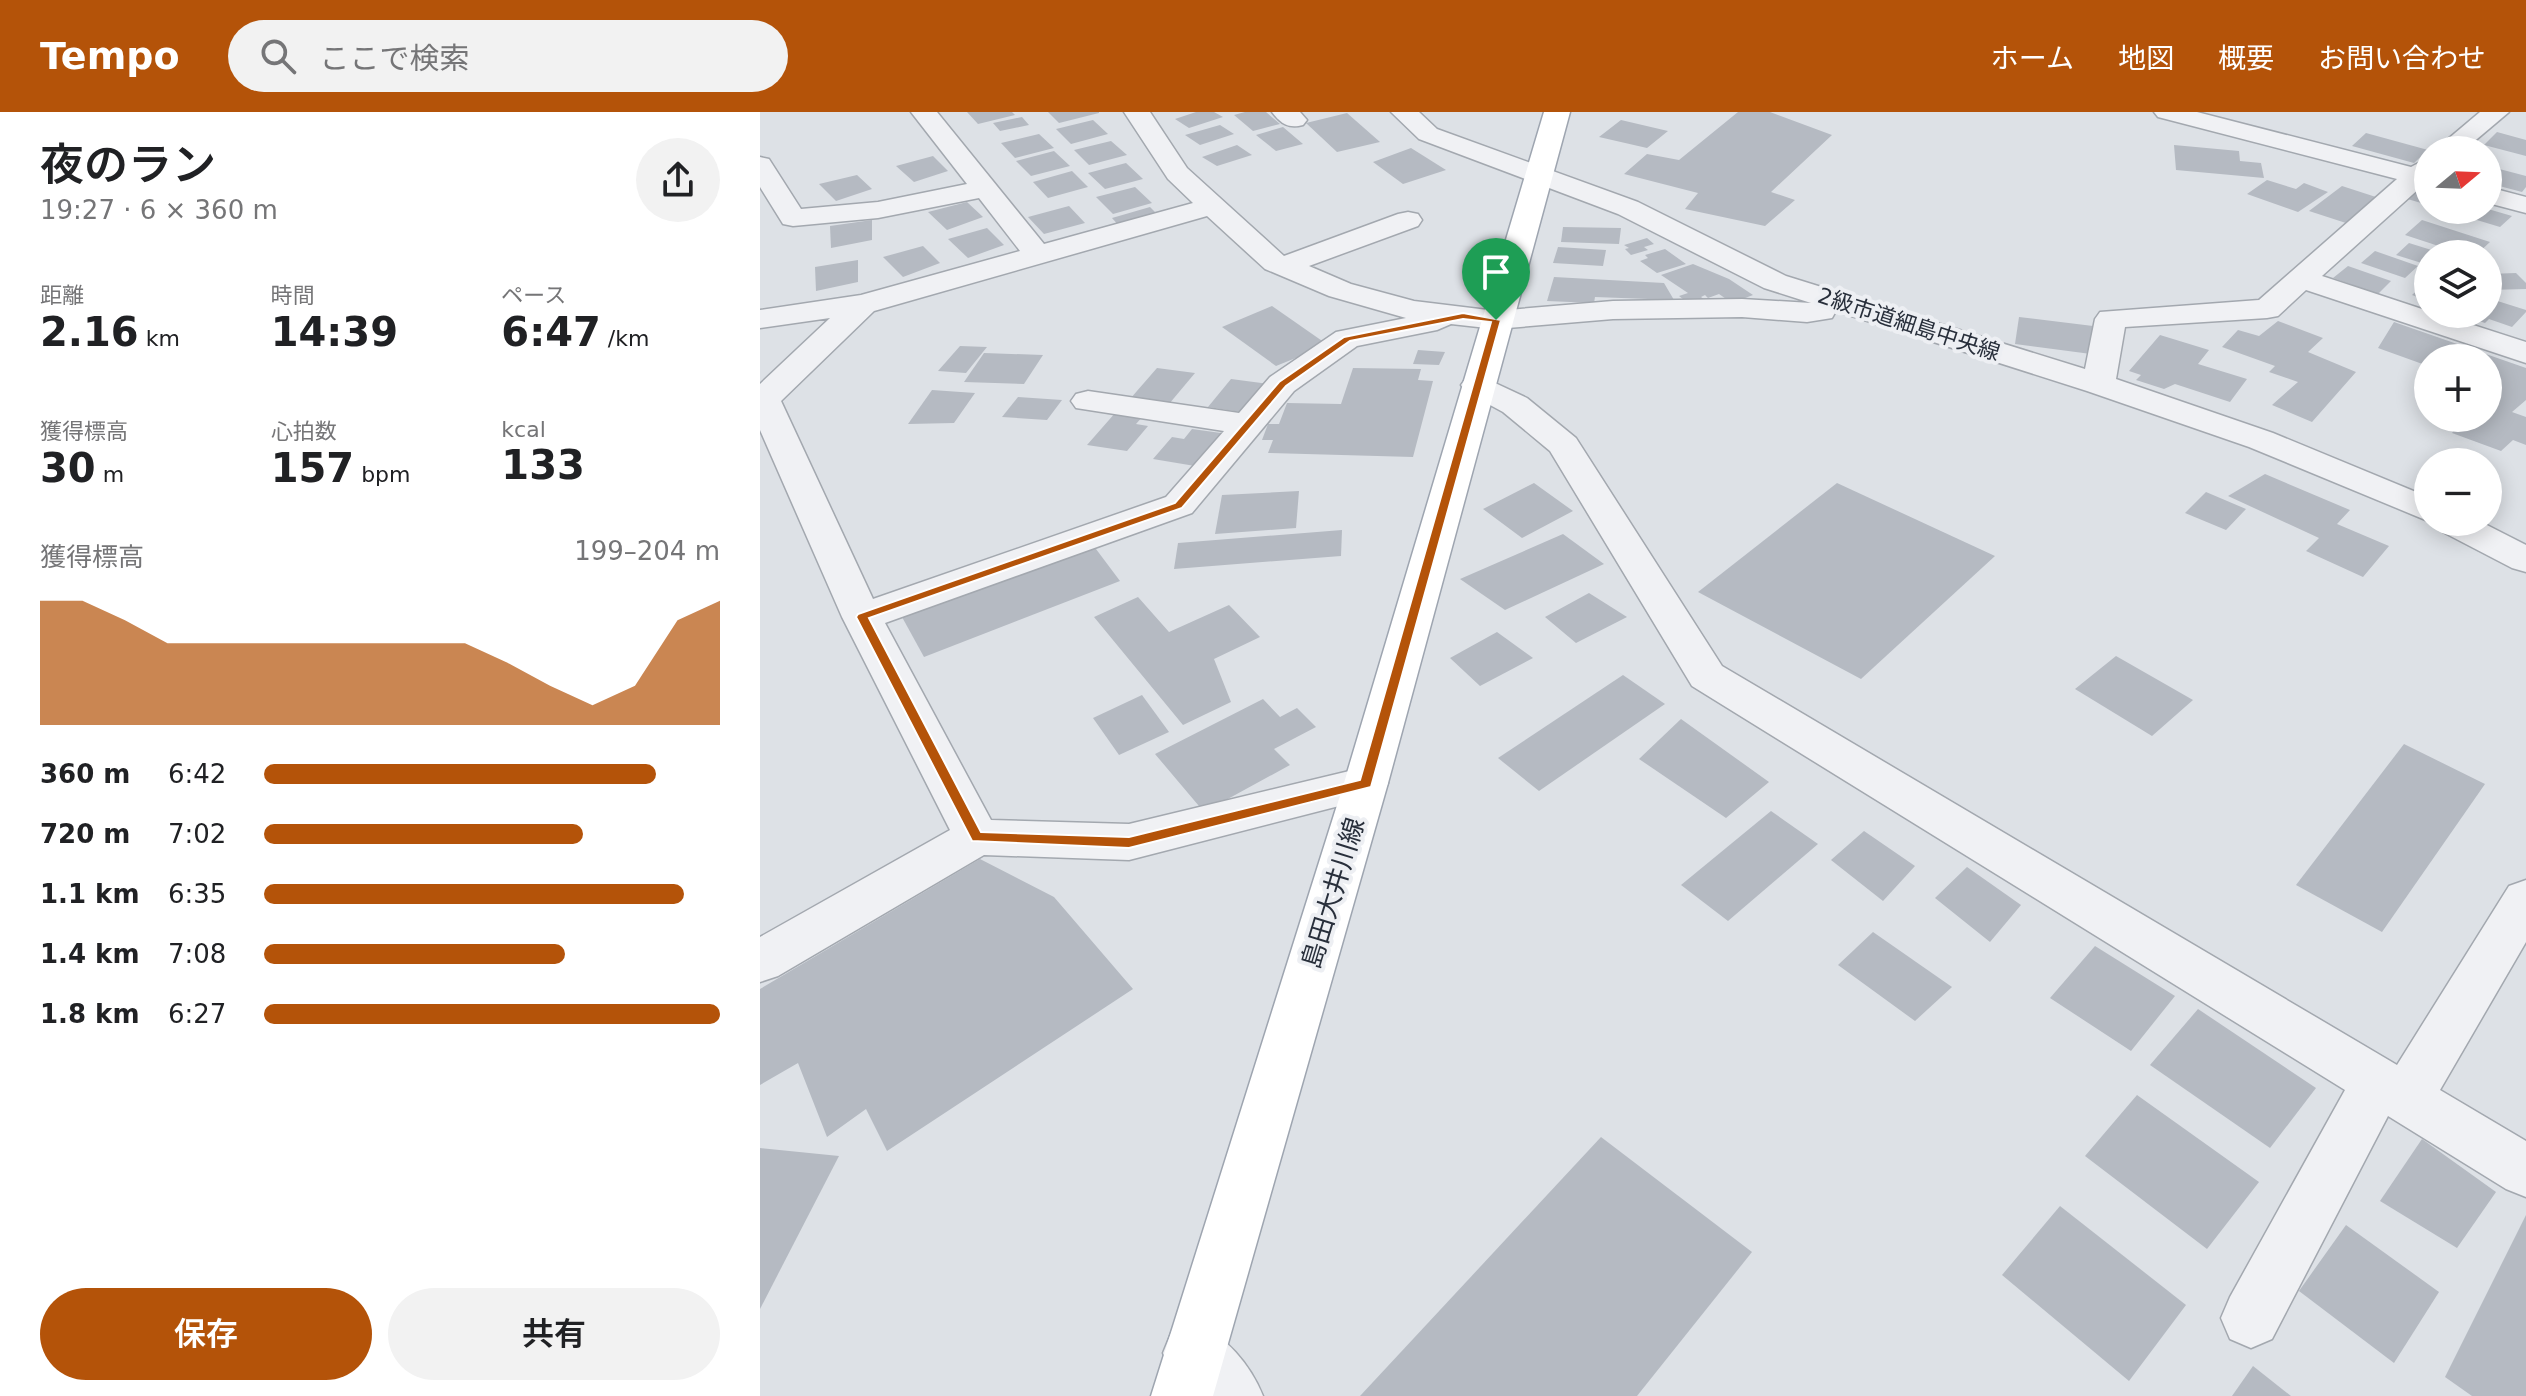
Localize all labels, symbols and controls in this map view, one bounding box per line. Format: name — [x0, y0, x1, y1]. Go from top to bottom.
search box — [228, 20, 788, 92]
text: Tempo — [40, 34, 180, 78]
icon: search — [256, 34, 300, 78]
text: ここで検索 — [320, 41, 470, 76]
text: ホーム — [1991, 42, 2074, 75]
text: 地図 — [2118, 42, 2174, 75]
text: 概要 — [2218, 42, 2274, 75]
text: お問い合わせ — [2318, 42, 2486, 75]
north arrow — [2414, 136, 2502, 224]
map controls — [2414, 136, 2502, 536]
button: share — [636, 138, 720, 222]
text: 夜のラン — [40, 139, 216, 190]
text: 19:27 · 6 × 360 m — [40, 195, 278, 225]
pin — [1462, 238, 1530, 320]
button: layers — [2414, 240, 2502, 328]
icon: arrive — [1474, 250, 1518, 294]
text: 距離 — [40, 283, 84, 308]
text: 時間 — [271, 283, 315, 308]
text: ペース — [501, 283, 566, 308]
street label: 2級市道細島中央線 — [1815, 283, 2003, 365]
text: 2.16 — [40, 309, 139, 355]
text: 14:39 — [271, 309, 398, 355]
text: 6:47 — [501, 309, 601, 355]
text: km — [139, 326, 180, 351]
text: /km — [601, 326, 649, 351]
button: + — [2414, 344, 2502, 432]
text: kcal — [501, 417, 546, 442]
text: 獲得標高 — [40, 419, 128, 444]
text: 心拍数 — [271, 419, 337, 444]
text: 133 — [501, 442, 585, 488]
text: 30 — [40, 445, 96, 491]
text: 157 — [271, 445, 354, 491]
button: − — [2414, 448, 2502, 536]
text: m — [96, 462, 124, 487]
text: bpm — [354, 462, 411, 487]
text: 199–204 m — [574, 536, 720, 566]
text: 獲得標高 — [40, 542, 144, 572]
text: 360 m — [40, 759, 130, 789]
text: 6:42 — [168, 759, 226, 789]
street label: 島田大井川線 — [1296, 814, 1370, 972]
text: 720 m — [40, 819, 130, 849]
text: 7:02 — [168, 819, 226, 849]
text: 1.1 km — [40, 879, 140, 909]
text: 6:35 — [168, 879, 226, 909]
text: 1.4 km — [40, 939, 140, 969]
text: 7:08 — [168, 939, 226, 969]
text: 1.8 km — [40, 999, 140, 1029]
text: 6:27 — [168, 999, 226, 1029]
button: 保存 — [40, 1288, 372, 1380]
button: 共有 — [388, 1288, 720, 1380]

